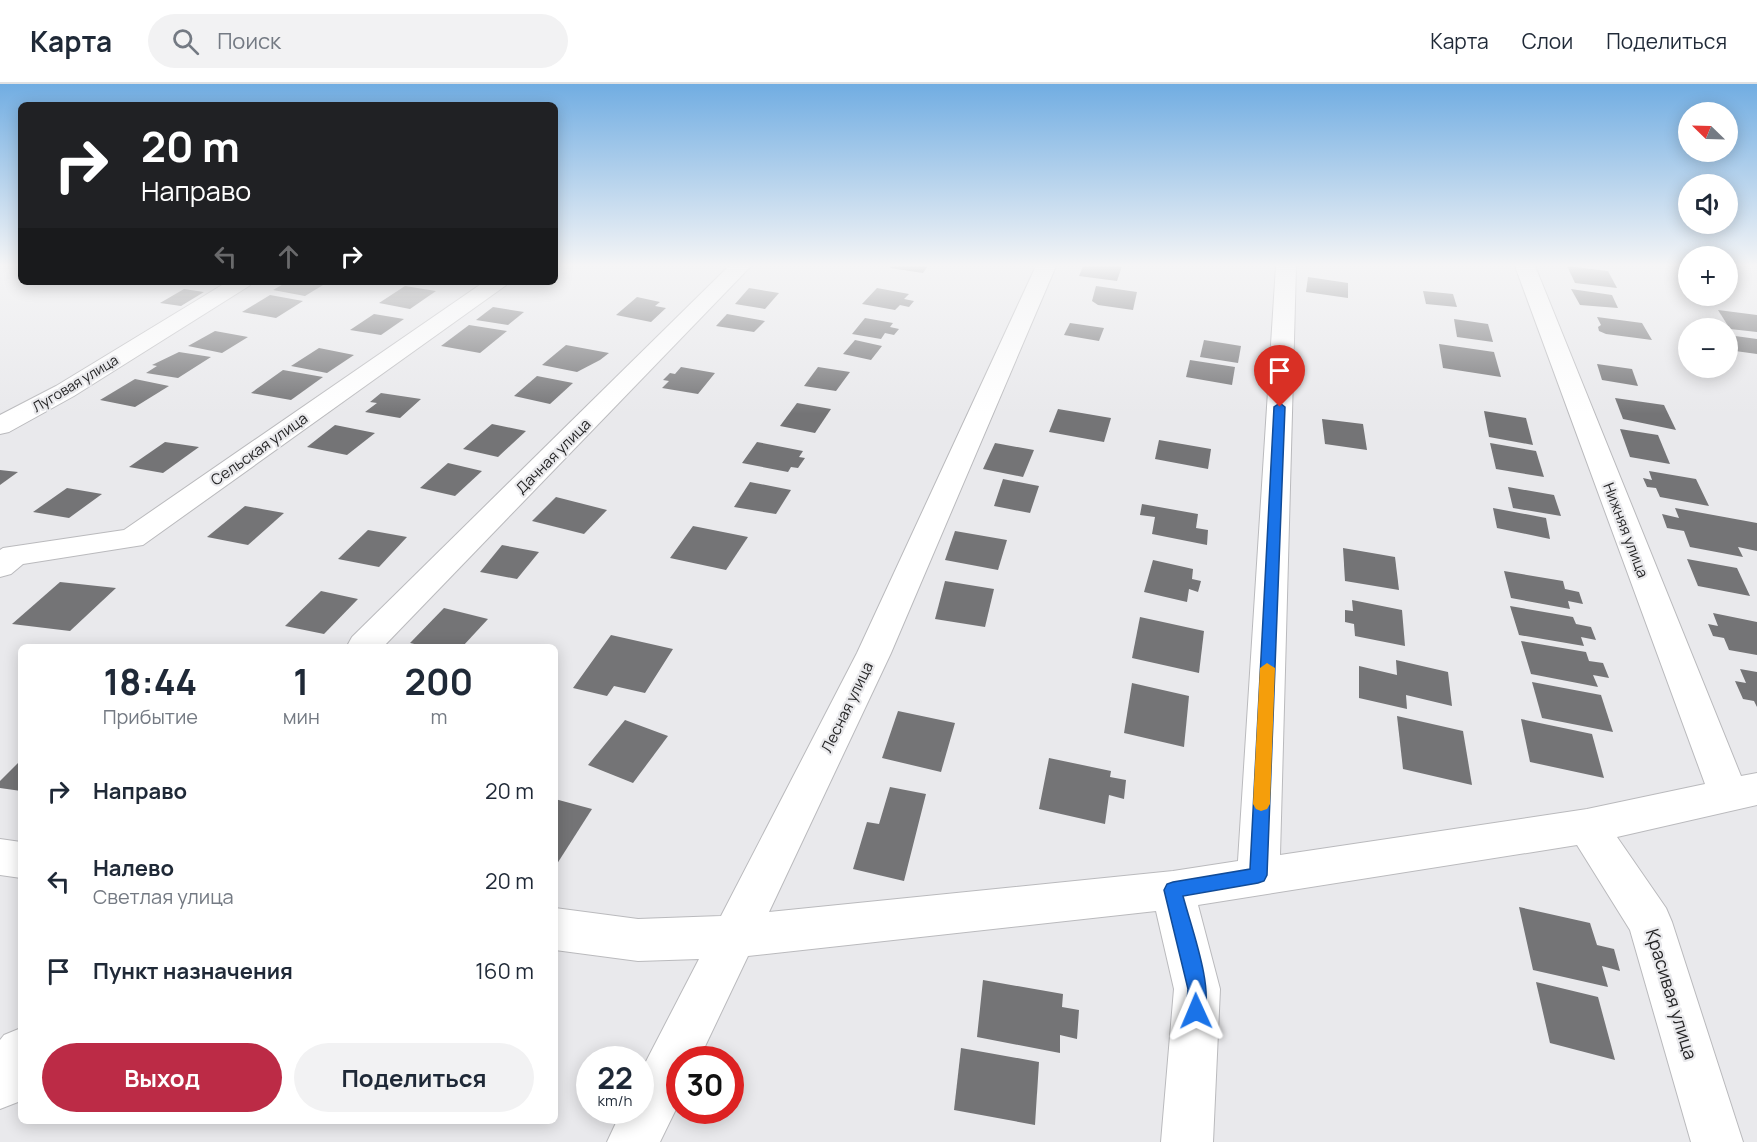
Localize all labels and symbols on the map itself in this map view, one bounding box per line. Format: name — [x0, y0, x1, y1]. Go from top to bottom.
north arrow — [1678, 102, 1738, 162]
pin — [1254, 345, 1305, 407]
street label: Луговая улица — [28, 350, 122, 416]
street label: Сельская улица — [206, 408, 312, 490]
street label: Дачная улица — [511, 414, 595, 498]
street label: Нижняя улица — [1598, 480, 1654, 580]
street label: Лесная улица — [816, 658, 878, 756]
street label: Красивая улица — [1641, 926, 1703, 1062]
position arrow — [1164, 979, 1228, 1043]
speed limit sign: 30 — [666, 1046, 744, 1124]

